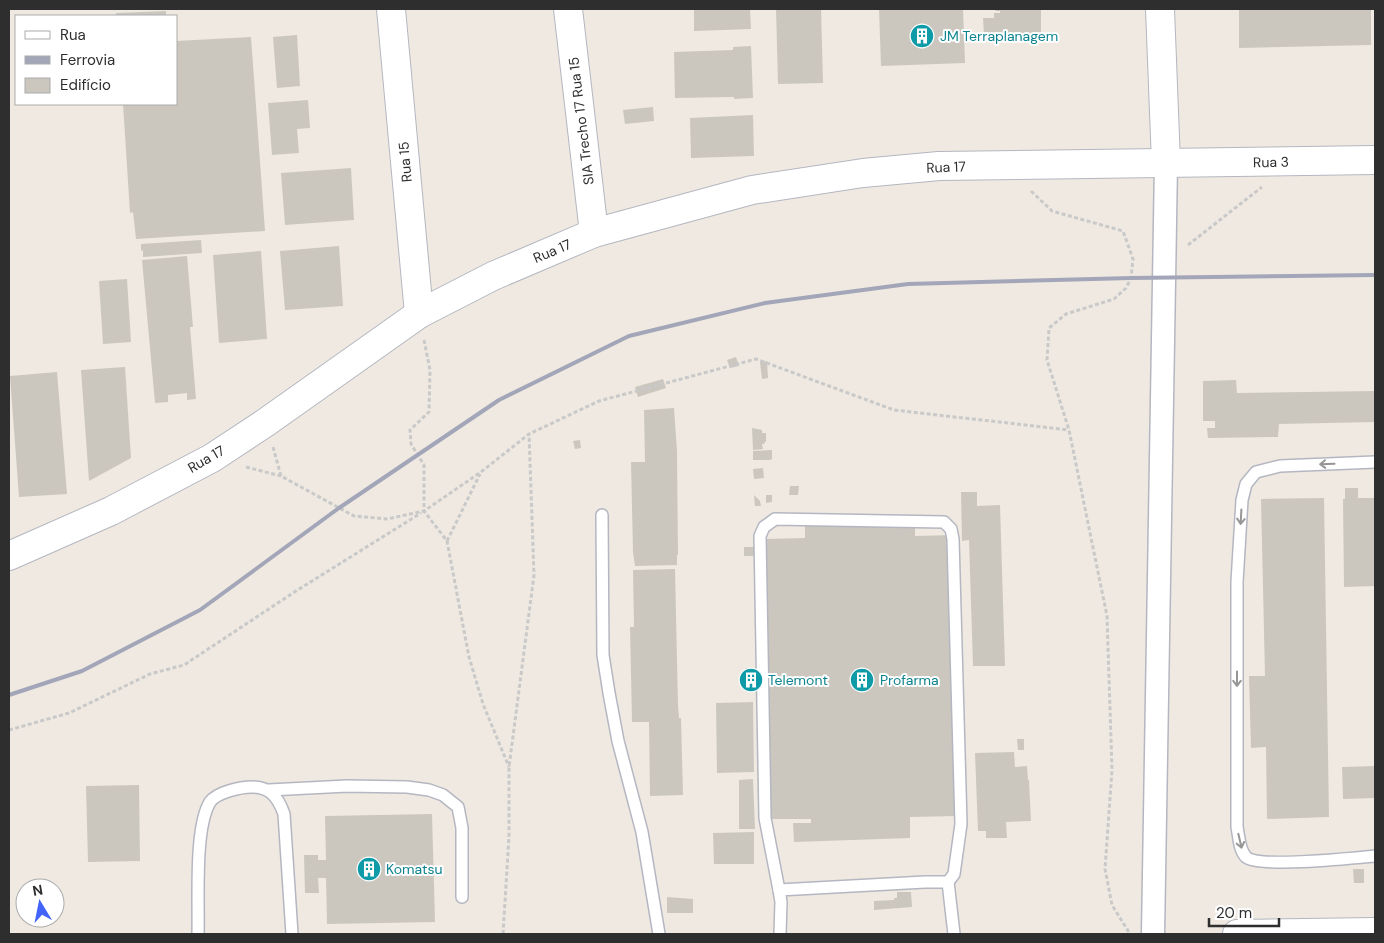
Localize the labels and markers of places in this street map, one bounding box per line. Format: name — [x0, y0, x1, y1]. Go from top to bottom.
building icon: JM Terraplanagem — [909, 23, 935, 49]
place label: JM Terraplanagem — [940, 27, 1058, 45]
building icon: Telemont — [738, 667, 764, 693]
building icon: Profarma — [849, 667, 875, 693]
place label: Telemont — [768, 671, 828, 689]
place label: Profarma — [880, 671, 939, 689]
building icon: Komatsu — [356, 856, 382, 882]
place label: Komatsu — [386, 860, 442, 878]

